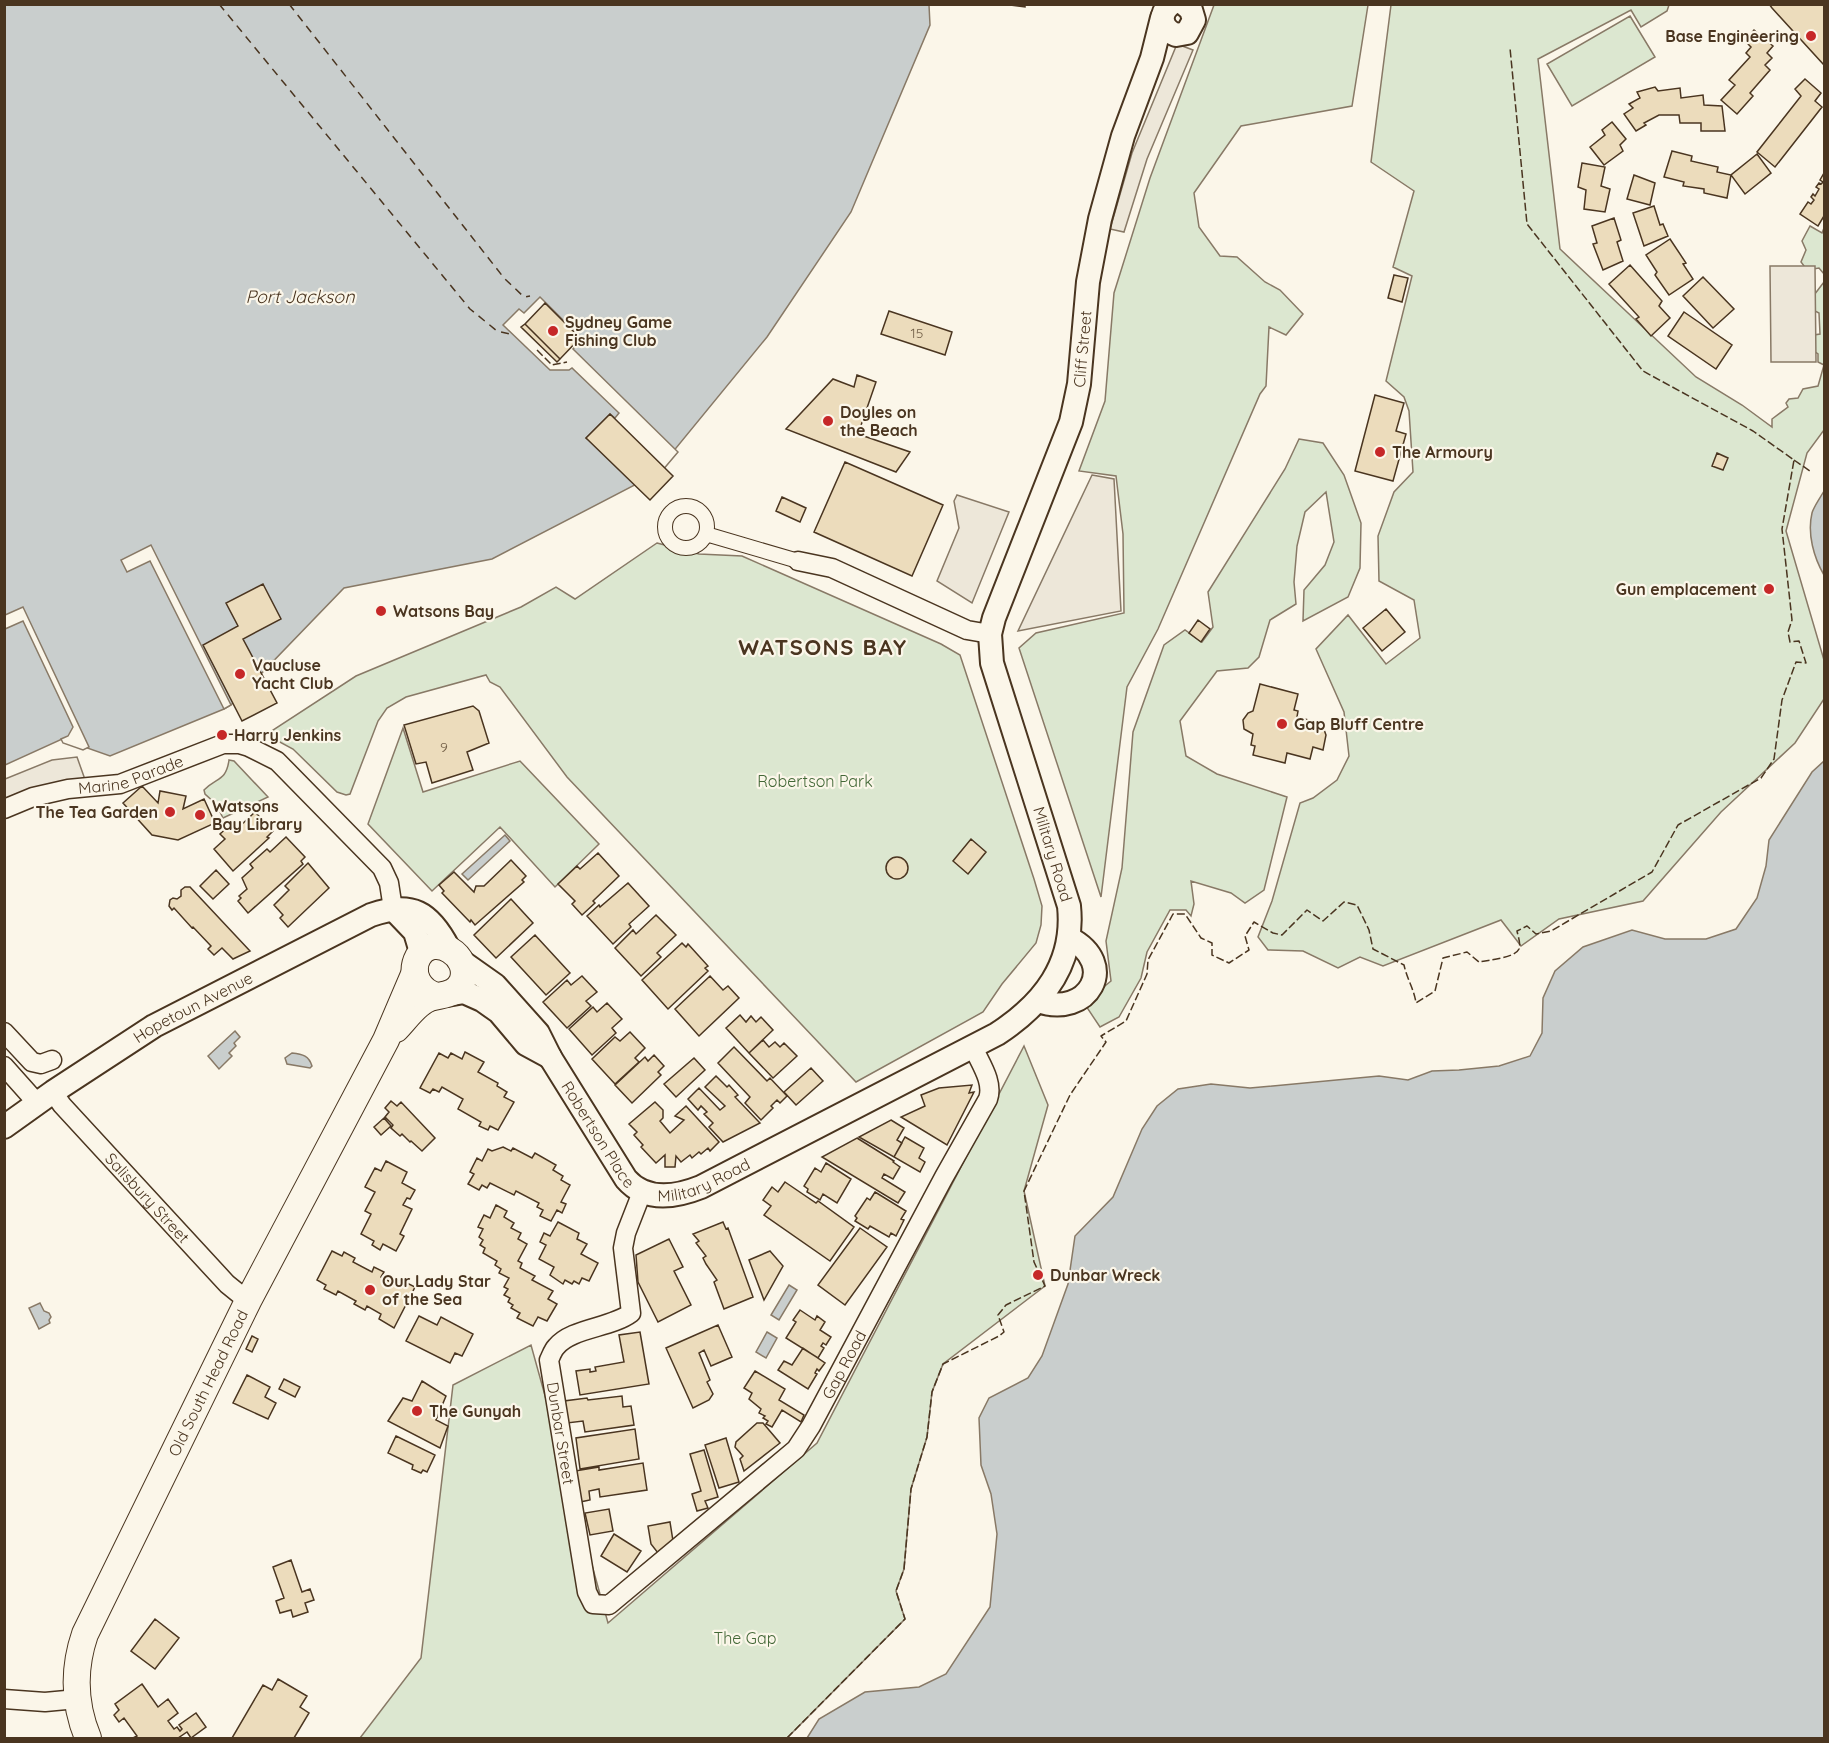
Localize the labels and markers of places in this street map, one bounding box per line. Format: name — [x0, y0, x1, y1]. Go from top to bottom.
place label: Base Engineering — [1665, 26, 1799, 46]
marker: Base Engineering — [1804, 29, 1818, 43]
place label: Sydney Game Fishing Club — [565, 312, 672, 350]
marker: Sydney Game Fishing Club — [546, 324, 560, 338]
place label: Doyles on the Beach — [840, 402, 918, 440]
marker: Doyles on the Beach — [821, 414, 835, 428]
place label: The Armoury — [1392, 442, 1493, 462]
marker: The Armoury — [1373, 445, 1387, 459]
place label: Gun emplacement — [1616, 579, 1757, 599]
marker: Gun emplacement — [1762, 582, 1776, 596]
place label: Watsons Bay — [393, 601, 494, 621]
marker: Watsons Bay — [374, 604, 388, 618]
place label: Vaucluse Yacht Club — [252, 655, 334, 693]
marker: Vaucluse Yacht Club — [233, 667, 247, 681]
place label: Gap Bluff Centre — [1294, 714, 1424, 734]
marker: Gap Bluff Centre — [1275, 717, 1289, 731]
place label: Harry Jenkins — [234, 725, 342, 745]
marker: Harry Jenkins — [215, 728, 229, 742]
place label: Watsons Bay Library — [212, 796, 302, 834]
place label: The Tea Garden — [36, 802, 158, 822]
marker: The Tea Garden — [163, 805, 177, 819]
marker: Watsons Bay Library — [193, 808, 207, 822]
place label: Dunbar Wreck — [1050, 1265, 1160, 1285]
marker: Dunbar Wreck — [1031, 1268, 1045, 1282]
place label: Our Lady Star of the Sea — [382, 1271, 491, 1309]
marker: Our Lady Star of the Sea — [363, 1283, 377, 1297]
place label: The Gunyah — [429, 1401, 521, 1421]
marker: The Gunyah — [410, 1404, 424, 1418]

